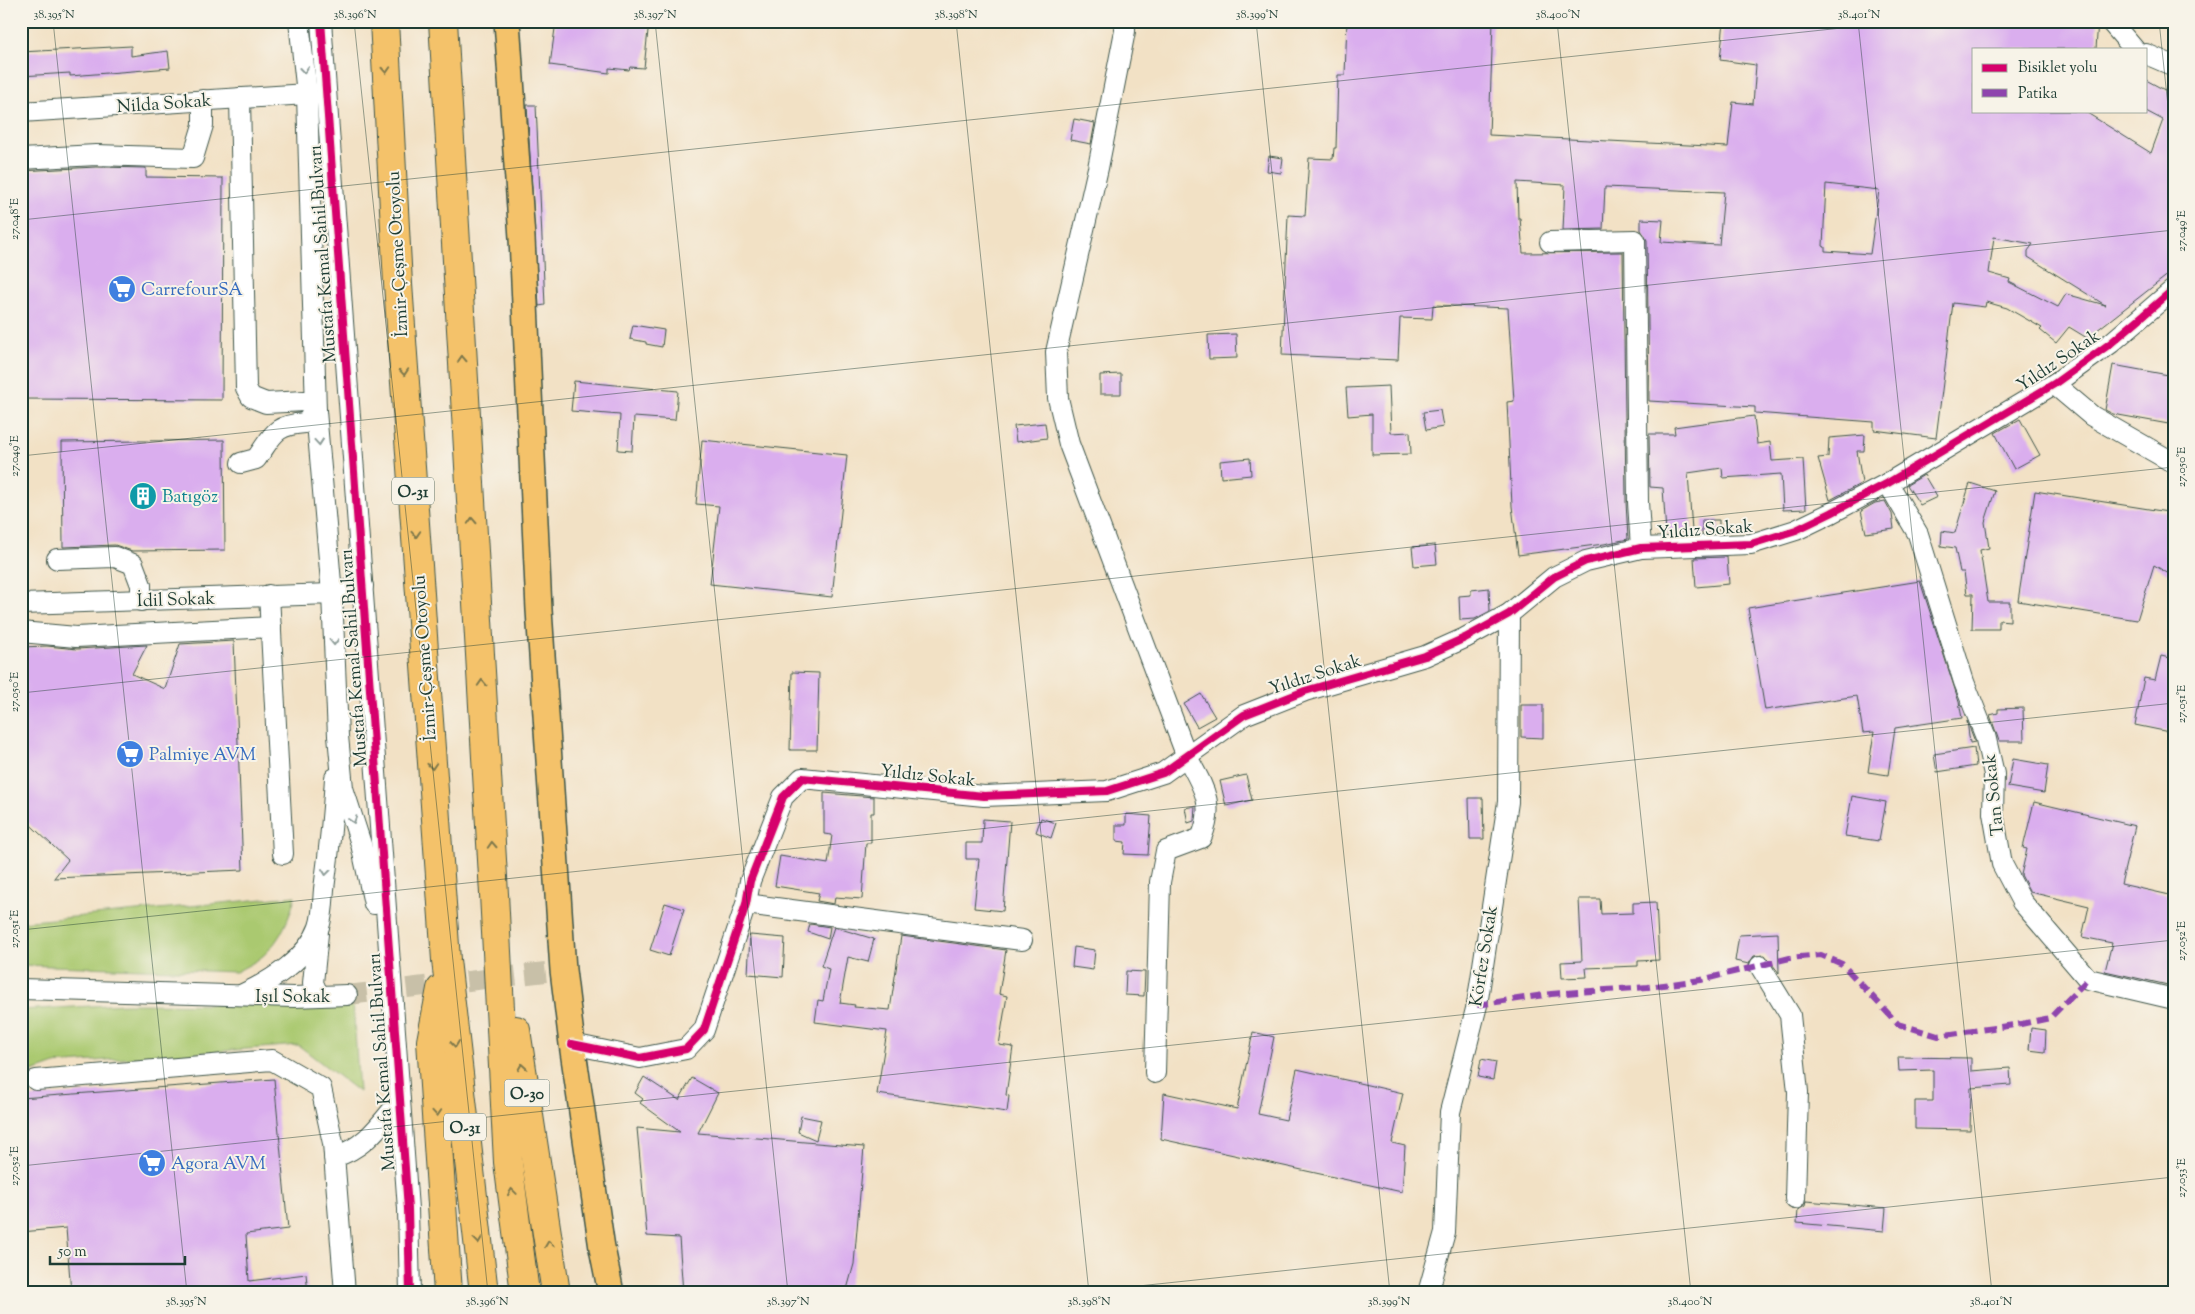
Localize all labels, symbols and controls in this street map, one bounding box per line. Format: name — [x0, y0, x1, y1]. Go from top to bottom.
text: 38.395°N — [33, 6, 75, 24]
text: 38.396°N — [334, 6, 377, 24]
text: 38.397°N — [633, 6, 677, 24]
text: 38.398°N — [934, 6, 978, 24]
text: 38.399°N — [1236, 6, 1279, 24]
text: 38.400°N — [1536, 6, 1581, 24]
text: 38.401°N — [1838, 6, 1881, 24]
legend — [1972, 48, 2148, 112]
text: Bisiklet yolu — [2018, 58, 2098, 79]
one-way arrow — [298, 66, 309, 74]
one-way arrow — [381, 66, 392, 74]
text: Patika — [2018, 84, 2058, 105]
street label: Nilda Sokak — [116, 89, 213, 121]
street label: Mustafa Kemal Sahil Bulvarı — [303, 144, 345, 364]
street label: İzmir-Çeşme Otoyolu — [382, 170, 416, 338]
text: 27.048°E — [6, 197, 24, 240]
text: 27.049°E — [2173, 210, 2191, 252]
supermarket icon: CarrefourSA — [107, 274, 137, 304]
place label: CarrefourSA — [141, 278, 243, 304]
street label: Yıldız Sokak — [2012, 324, 2106, 399]
one-way arrow — [457, 354, 468, 362]
one-way arrow — [399, 368, 410, 376]
text: 27.049°E — [6, 435, 24, 477]
one-way arrow — [313, 438, 324, 446]
text: 27.050°E — [2173, 446, 2191, 487]
road number: O-31 — [392, 478, 434, 504]
building icon: Batıgöz — [128, 481, 158, 511]
place label: Batıgöz — [162, 485, 218, 511]
street label: Yıldız Sokak — [1656, 515, 1754, 547]
one-way arrow — [466, 517, 477, 525]
one-way arrow — [410, 530, 421, 538]
street label: Mustafa Kemal Sahil Bulvarı — [334, 548, 376, 768]
street label: İzmir-Çeşme Otoyolu — [407, 574, 445, 742]
street label: İdil Sokak — [136, 587, 216, 615]
one-way arrow — [328, 639, 339, 647]
street label: Yıldız Sokak — [1266, 649, 1365, 703]
text: 27.050°E — [6, 671, 24, 712]
one-way arrow — [476, 679, 487, 687]
text: 27.051°E — [2173, 684, 2191, 723]
supermarket icon: Palmiye AVM — [115, 739, 145, 769]
place label: Palmiye AVM — [149, 743, 257, 769]
street label: Tan Sokak — [1978, 752, 2012, 837]
street label: Yıldız Sokak — [879, 759, 977, 795]
one-way arrow — [426, 762, 437, 770]
one-way arrow — [348, 816, 358, 824]
one-way arrow — [486, 841, 497, 849]
one-way arrow — [321, 868, 332, 876]
street label: Körfez Sokak — [1464, 904, 1506, 1009]
text: 27.051°E — [6, 909, 24, 948]
text: 27.052°E — [2173, 920, 2191, 961]
street label: Mustafa Kemal Sahil Bulvarı — [362, 952, 404, 1172]
street label: Işıl Sokak — [255, 985, 331, 1011]
one-way arrow — [449, 1040, 460, 1048]
one-way arrow — [518, 1062, 528, 1071]
road number: O-30 — [504, 1080, 550, 1106]
one-way arrow — [431, 1109, 442, 1117]
road number: O-31 — [444, 1114, 486, 1140]
text: 27.052°E — [6, 1145, 24, 1186]
supermarket icon: Agora AVM — [137, 1148, 167, 1178]
place label: Agora AVM — [171, 1152, 266, 1178]
text: 27.053°E — [2173, 1158, 2191, 1198]
one-way arrow — [507, 1188, 518, 1196]
scale bar — [50, 1234, 185, 1266]
one-way arrow — [472, 1236, 483, 1244]
one-way arrow — [545, 1240, 555, 1249]
text: 50 m — [57, 1242, 87, 1263]
text: 38.395°N — [165, 1293, 207, 1311]
text: 38.396°N — [466, 1293, 509, 1311]
text: 38.397°N — [766, 1293, 810, 1311]
text: 38.398°N — [1067, 1293, 1111, 1311]
text: 38.399°N — [1368, 1293, 1411, 1311]
text: 38.400°N — [1668, 1293, 1713, 1311]
text: 38.401°N — [1970, 1293, 2013, 1311]

